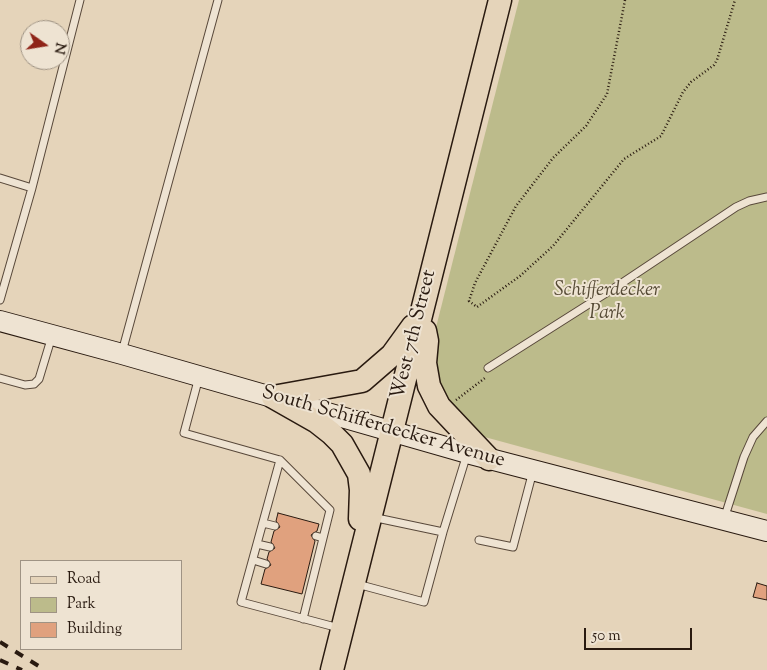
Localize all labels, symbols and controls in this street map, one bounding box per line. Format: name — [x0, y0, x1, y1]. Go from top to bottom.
north arrow — [20, 20, 70, 70]
text: N — [48, 40, 70, 56]
street label: West 7th Street — [387, 268, 443, 402]
park label: Schifferdecker Park — [554, 280, 660, 327]
street label: South Schifferdecker Avenue — [259, 382, 507, 474]
legend — [20, 560, 182, 650]
text: Road — [67, 569, 101, 590]
text: Park — [67, 594, 96, 615]
scale bar — [587, 618, 694, 650]
text: Building — [67, 619, 122, 640]
text: 50 m — [592, 626, 621, 647]

